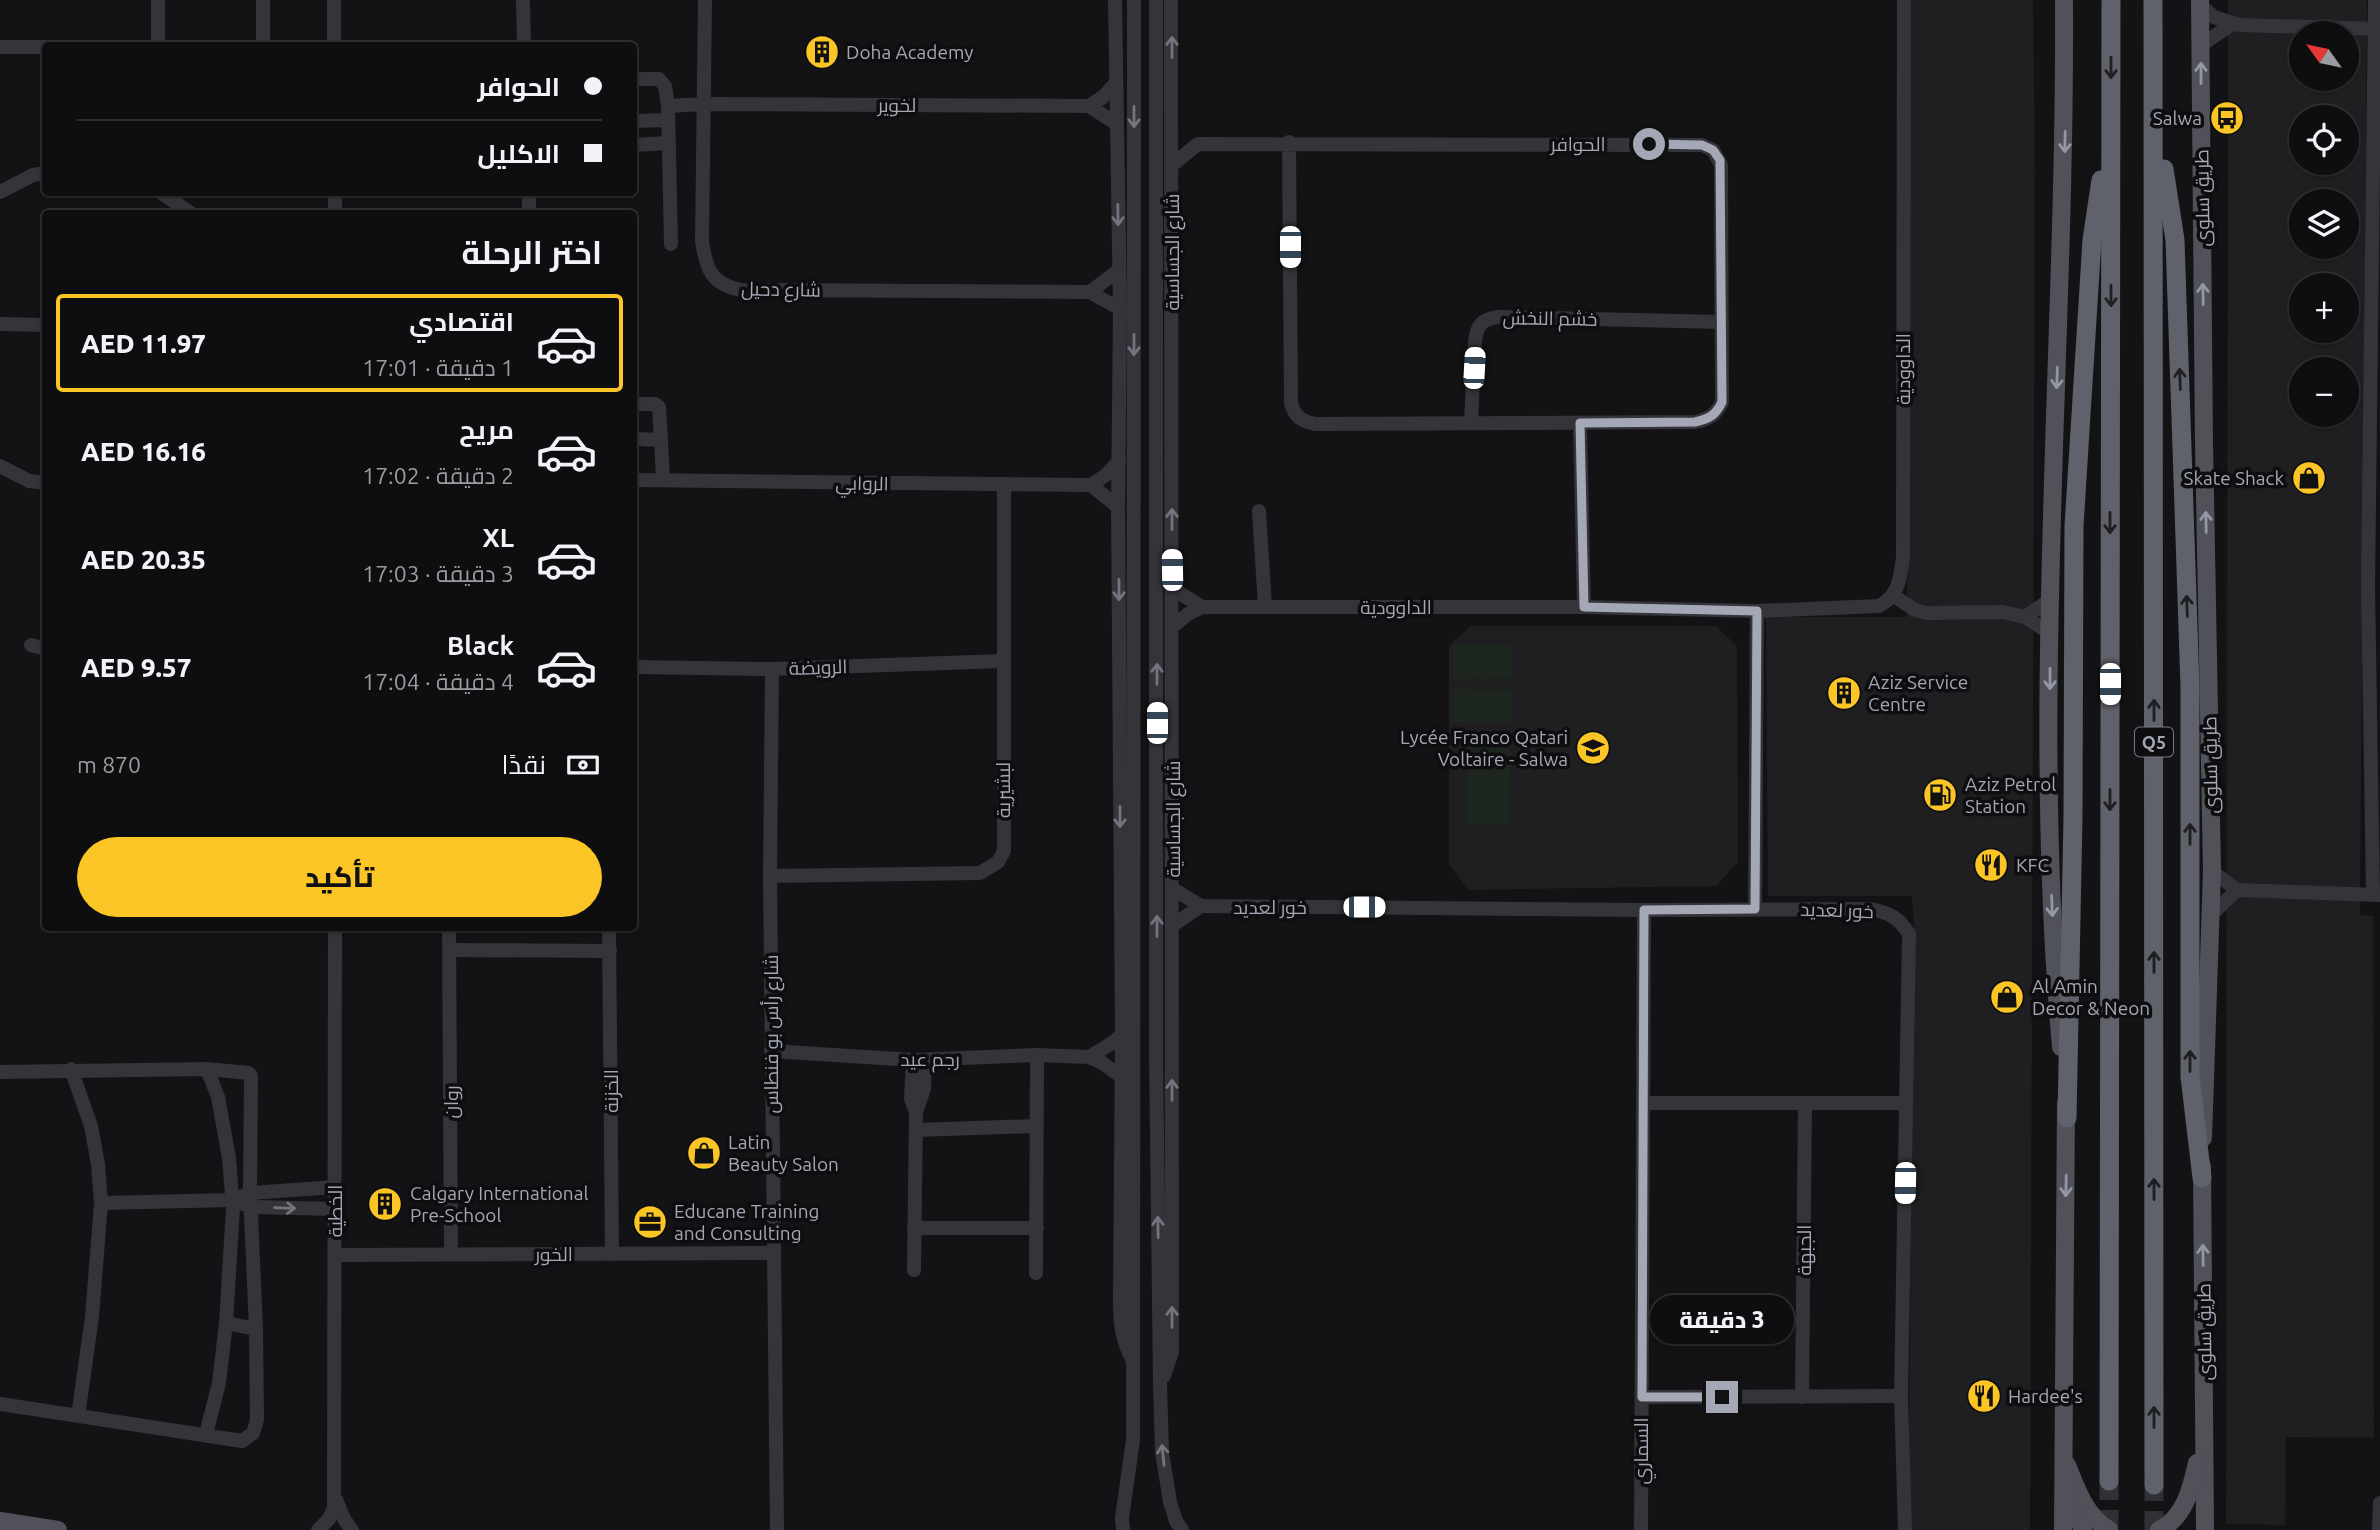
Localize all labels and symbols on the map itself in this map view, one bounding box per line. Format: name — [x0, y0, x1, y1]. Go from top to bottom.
north arrow — [2289, 21, 2359, 91]
building icon: Doha Academy — [803, 33, 841, 71]
one-way arrow — [1165, 36, 1179, 59]
place label: Doha Academy — [846, 41, 974, 63]
one-way arrow — [2104, 56, 2118, 79]
one-way arrow — [2194, 62, 2207, 85]
street label: لخوير — [877, 94, 916, 117]
bus stop icon: Salwa — [2208, 99, 2246, 137]
one-way arrow — [1127, 105, 1141, 128]
place label: Salwa — [2153, 107, 2202, 129]
route start — [1633, 128, 1665, 160]
one-way arrow — [2058, 130, 2071, 153]
street label: الحوافر — [1549, 133, 1606, 156]
street label: طريق سلوى — [2190, 149, 2216, 247]
street label: شارع الجساسية — [1161, 193, 1186, 311]
one-way arrow — [1111, 203, 1125, 226]
car — [1280, 226, 1301, 268]
street label: شارع دحيل — [741, 277, 821, 304]
one-way arrow — [2196, 283, 2210, 306]
one-way arrow — [2104, 284, 2118, 307]
street label: خشم النخش — [1502, 306, 1598, 333]
one-way arrow — [1127, 333, 1141, 356]
street label: الداوودية — [1892, 333, 1915, 405]
car — [1463, 346, 1486, 390]
one-way arrow — [2051, 366, 2064, 389]
one-way arrow — [2173, 367, 2186, 390]
shop icon: Skate Shack — [2290, 459, 2328, 497]
place label: Skate Shack — [2183, 467, 2284, 489]
street label: الروابي — [835, 472, 889, 498]
one-way arrow — [1165, 508, 1179, 531]
one-way arrow — [2199, 510, 2213, 533]
one-way arrow — [2103, 511, 2117, 534]
car — [1162, 549, 1183, 591]
one-way arrow — [1112, 578, 1126, 601]
one-way arrow — [2181, 595, 2194, 618]
street label: الداوودية — [1360, 596, 1432, 619]
street label: الرويضة — [788, 655, 848, 680]
one-way arrow — [1150, 663, 1164, 686]
car — [2100, 663, 2121, 705]
one-way arrow — [2043, 667, 2057, 690]
place label: Aziz Service Centre — [1868, 671, 1968, 715]
building icon: Aziz Service Centre — [1825, 674, 1863, 712]
one-way arrow — [2147, 698, 2161, 721]
car — [1147, 702, 1168, 744]
street label: طريق سلوى — [2198, 716, 2224, 814]
place label: Lycée Franco Qatari Voltaire - Salwa — [1400, 726, 1568, 770]
road number: Q5 — [2135, 728, 2173, 756]
school or university icon: Lycée Franco Qatari Voltaire - Salwa — [1574, 729, 1612, 767]
street label: شارع الجساسية — [1162, 760, 1187, 878]
street label: لبشيرية — [992, 762, 1015, 818]
place label: Aziz Petrol Station — [1965, 773, 2056, 817]
fuel station icon: Aziz Petrol Station — [1921, 776, 1959, 814]
one-way arrow — [2103, 788, 2117, 811]
one-way arrow — [1114, 805, 1127, 828]
one-way arrow — [2183, 822, 2197, 845]
restaurant icon: KFC — [1972, 846, 2010, 884]
place label: KFC — [2016, 854, 2050, 876]
one-way arrow — [2046, 895, 2059, 918]
street label: خور لعديد — [1233, 896, 1307, 919]
car — [1344, 897, 1386, 918]
street label: خور لعديد — [1800, 898, 1874, 923]
one-way arrow — [1150, 915, 1164, 938]
one-way arrow — [2147, 950, 2161, 973]
street label: شارع رأس بو فنطاس — [760, 955, 785, 1114]
place label: Al Amin Decor & Neon — [2032, 975, 2150, 1019]
shop icon: Al Amin Decor & Neon — [1988, 978, 2026, 1016]
street label: رجم عيد — [900, 1048, 960, 1073]
one-way arrow — [2183, 1050, 2197, 1073]
street label: الخزنة — [600, 1069, 623, 1113]
one-way arrow — [1165, 1079, 1179, 1102]
street label: روان — [440, 1085, 463, 1119]
place label: Latin Beauty Salon — [728, 1131, 839, 1175]
shop icon: Latin Beauty Salon — [685, 1134, 723, 1172]
car — [1895, 1162, 1916, 1204]
one-way arrow — [2060, 1174, 2073, 1197]
one-way arrow — [2147, 1178, 2161, 1201]
place label: Calgary International Pre-School — [410, 1182, 588, 1226]
street label: الخطية — [324, 1185, 346, 1237]
building icon: Calgary International Pre-School — [366, 1185, 404, 1223]
place label: Educane Training and Consulting — [674, 1200, 819, 1244]
one-way arrow — [273, 1201, 296, 1215]
office icon: Educane Training and Consulting — [631, 1203, 669, 1241]
one-way arrow — [1151, 1216, 1165, 1239]
street label: الجبهة — [1793, 1225, 1816, 1275]
street label: الخور — [534, 1243, 573, 1266]
one-way arrow — [2196, 1244, 2210, 1267]
street label: طريق سلوى — [2192, 1283, 2218, 1381]
callout: 3 دقيقة — [1650, 1296, 1794, 1344]
one-way arrow — [1165, 1306, 1179, 1329]
restaurant icon: Hardee's — [1965, 1377, 2003, 1415]
route end — [1706, 1381, 1738, 1413]
place label: Hardee's — [2008, 1385, 2083, 1407]
one-way arrow — [2147, 1405, 2161, 1428]
street label: السماري — [1630, 1417, 1656, 1485]
one-way arrow — [1156, 1444, 1169, 1466]

